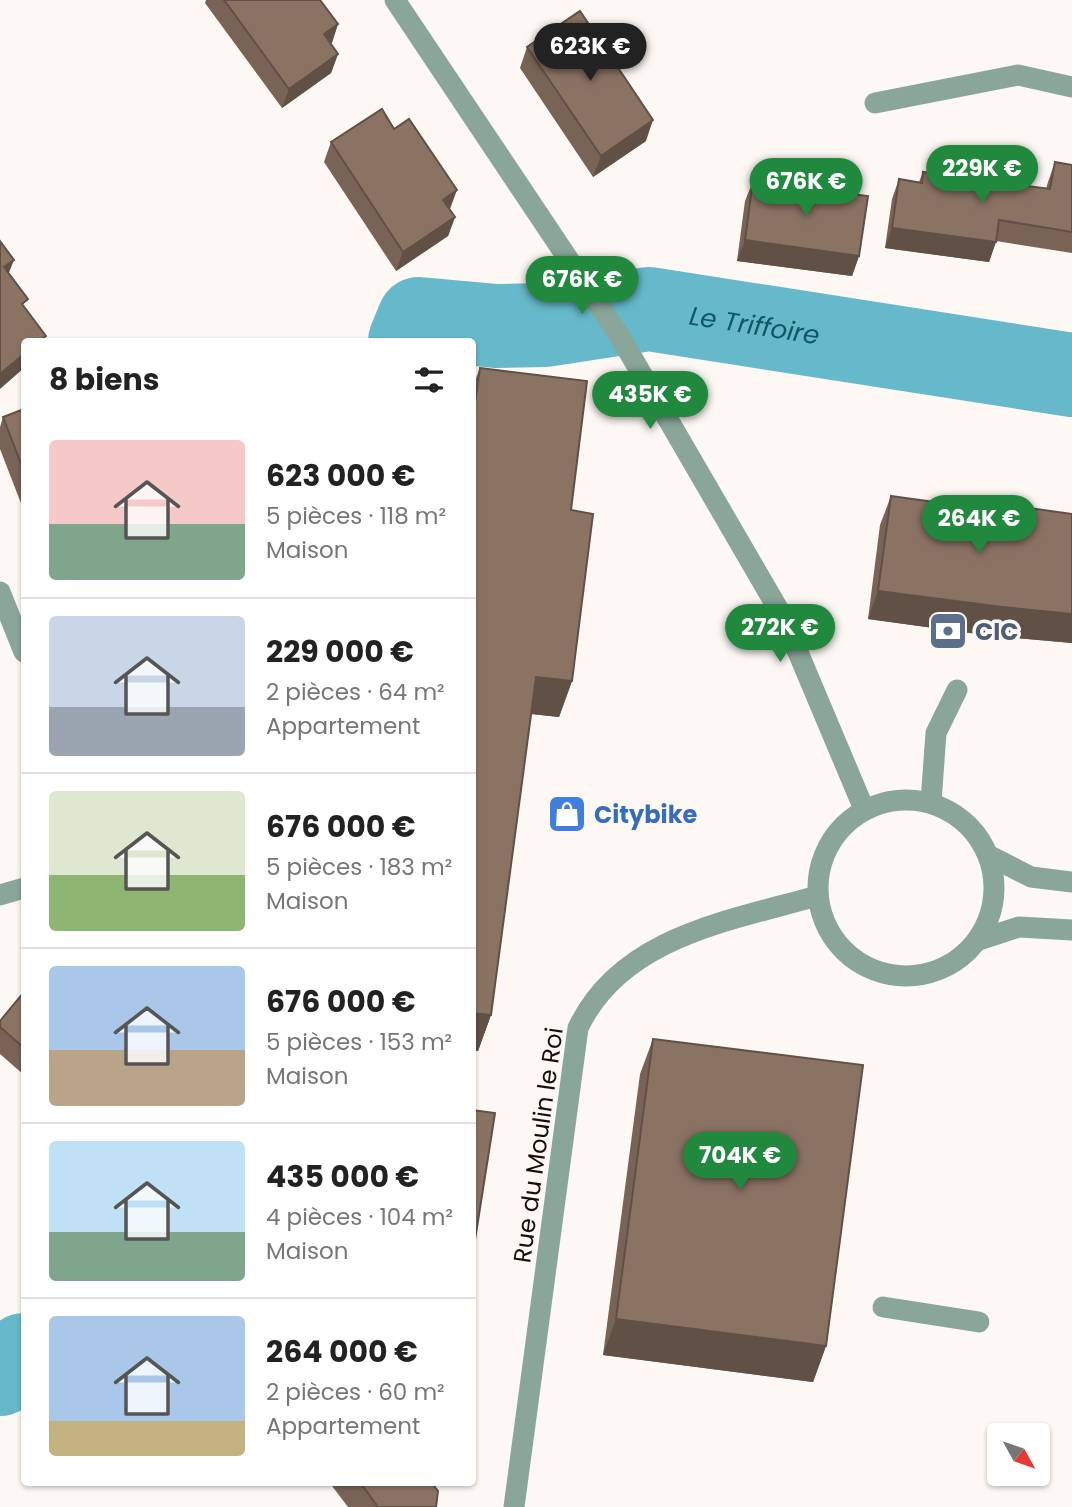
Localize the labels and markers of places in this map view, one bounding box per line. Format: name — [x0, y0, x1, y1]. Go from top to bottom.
pin: 623K € — [533, 24, 647, 83]
pin: 229K € — [925, 146, 1039, 205]
pin: 676K € — [749, 158, 863, 218]
pin: 676K € — [525, 256, 639, 316]
pin: 435K € — [593, 372, 707, 431]
pin: 264K € — [922, 496, 1036, 555]
pin: 272K € — [723, 604, 837, 664]
bank icon: CIC — [927, 610, 969, 652]
place label: CIC — [975, 615, 1019, 648]
shop icon: Citybike — [546, 793, 588, 835]
place label: Citybike — [594, 798, 697, 831]
pin: 704K € — [683, 1132, 797, 1192]

